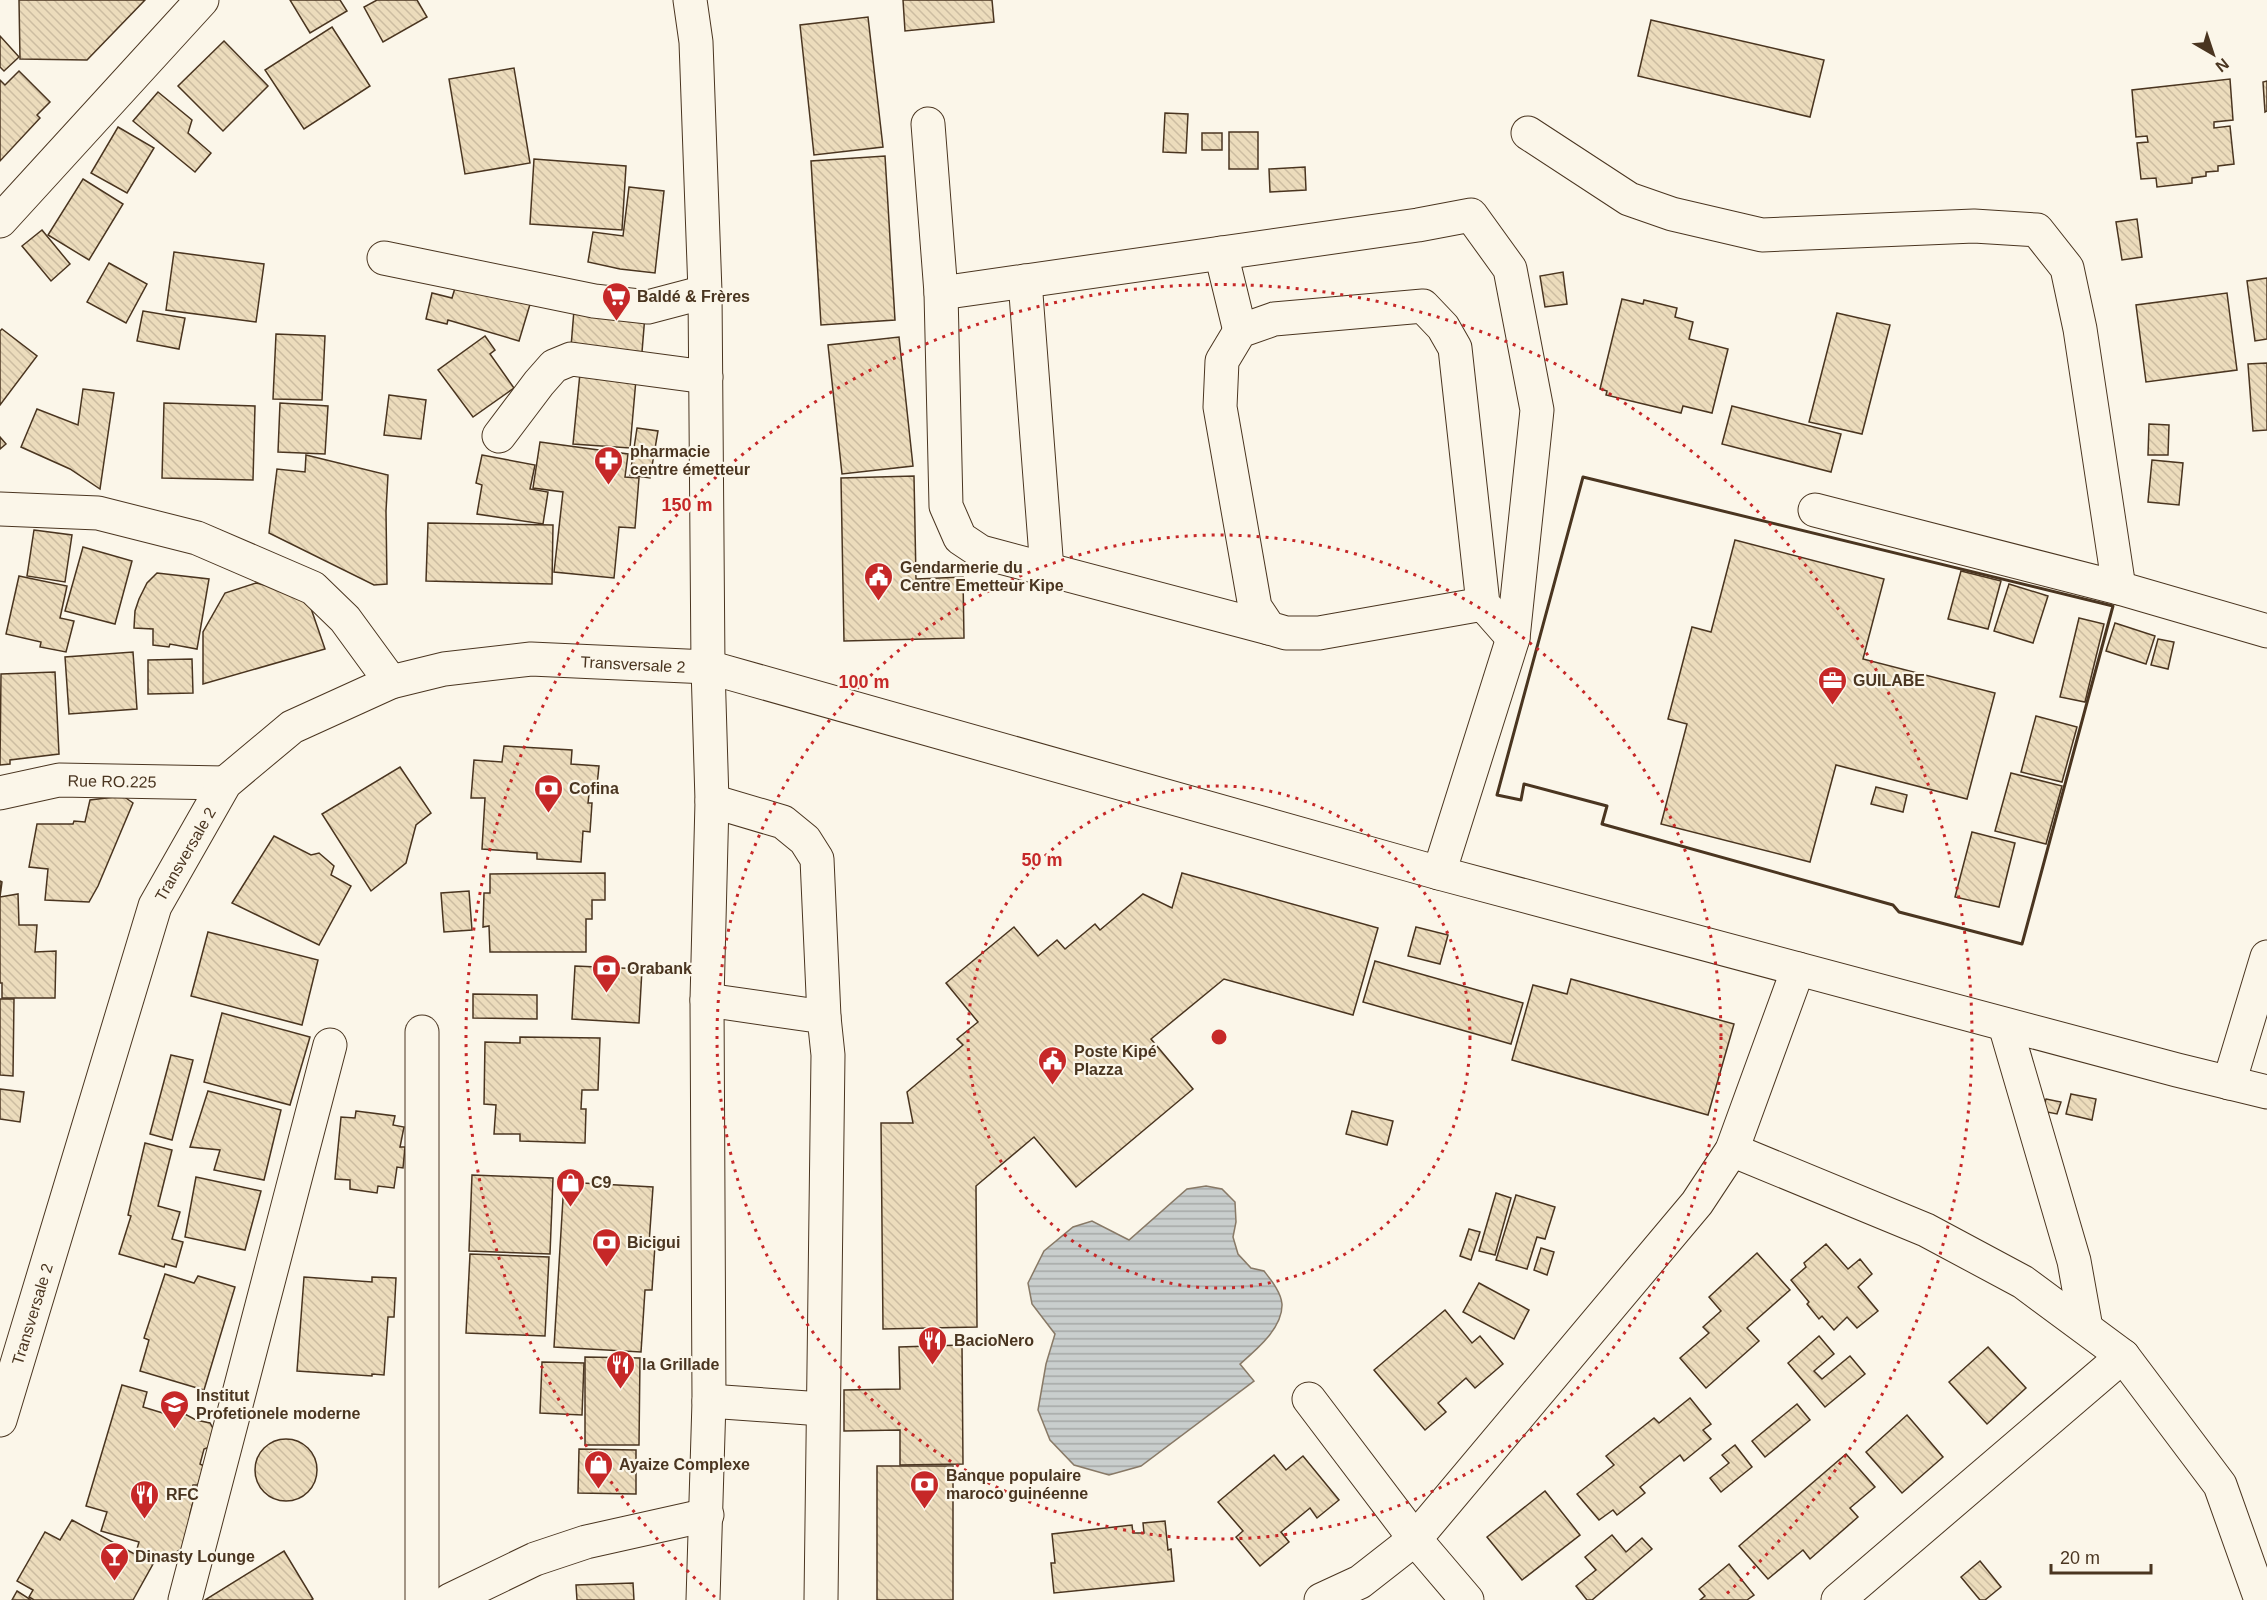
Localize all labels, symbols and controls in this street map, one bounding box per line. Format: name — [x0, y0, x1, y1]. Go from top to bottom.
north arrow — [2183, 24, 2243, 84]
text: N — [2212, 55, 2232, 76]
supermarket icon: Baldé & Frères — [600, 280, 632, 322]
place label: Baldé & Frères — [637, 288, 750, 305]
place label: pharmacie centre émetteur — [630, 443, 750, 478]
pharmacy icon: pharmacie centre émetteur — [593, 444, 625, 486]
text: 150 m — [661, 495, 713, 515]
place label: Gendarmerie du Centre Emetteur Kipe — [900, 559, 1064, 594]
public building icon: Gendarmerie du Centre Emetteur Kipe — [863, 560, 895, 602]
street label: Transversale 2 — [580, 653, 686, 676]
office icon: GUILABE — [1816, 664, 1848, 706]
text: 100 m — [838, 672, 890, 692]
place label: GUILABE — [1853, 672, 1925, 689]
street label: Rue RO.225 — [67, 772, 157, 791]
bank icon: Cofina — [532, 772, 564, 814]
place label: Cofina — [569, 780, 619, 797]
street label: Transversale 2 — [152, 804, 219, 904]
text: 50 m — [1021, 850, 1063, 870]
bank icon: Orabank — [590, 952, 622, 994]
place label: Orabank — [627, 960, 692, 977]
centre of rings — [1209, 1027, 1229, 1047]
place label: Poste Kipé Plazza — [1074, 1043, 1157, 1078]
public building icon: Poste Kipé Plazza — [1037, 1044, 1069, 1086]
shop icon: C9 — [554, 1166, 586, 1208]
place label: C9 — [591, 1174, 612, 1191]
bank icon: Bicigui — [590, 1226, 622, 1268]
place label: Bicigui — [627, 1234, 680, 1251]
street label: Transversale 2 — [9, 1261, 56, 1367]
restaurant icon: BacioNero — [917, 1324, 949, 1366]
place label: BacioNero — [954, 1332, 1034, 1349]
restaurant icon: la Grillade — [605, 1348, 637, 1390]
place label: la Grillade — [642, 1356, 719, 1373]
place label: Institut Profetionele moderne — [196, 1387, 361, 1422]
school or university icon: Institut Profetionele moderne — [159, 1388, 191, 1430]
shop icon: Ayaize Complexe — [582, 1448, 614, 1490]
place label: Ayaize Complexe — [619, 1456, 750, 1473]
place label: Banque populaire maroco guinéenne — [946, 1467, 1088, 1502]
bank icon: Banque populaire maroco guinéenne — [909, 1468, 941, 1510]
restaurant icon: RFC — [129, 1478, 161, 1520]
place label: RFC — [166, 1486, 199, 1503]
scale bar — [2051, 1537, 2152, 1575]
bar icon: Dinasty Lounge — [98, 1540, 130, 1582]
place label: Dinasty Lounge — [135, 1548, 255, 1565]
text: 20 m — [2060, 1548, 2100, 1568]

